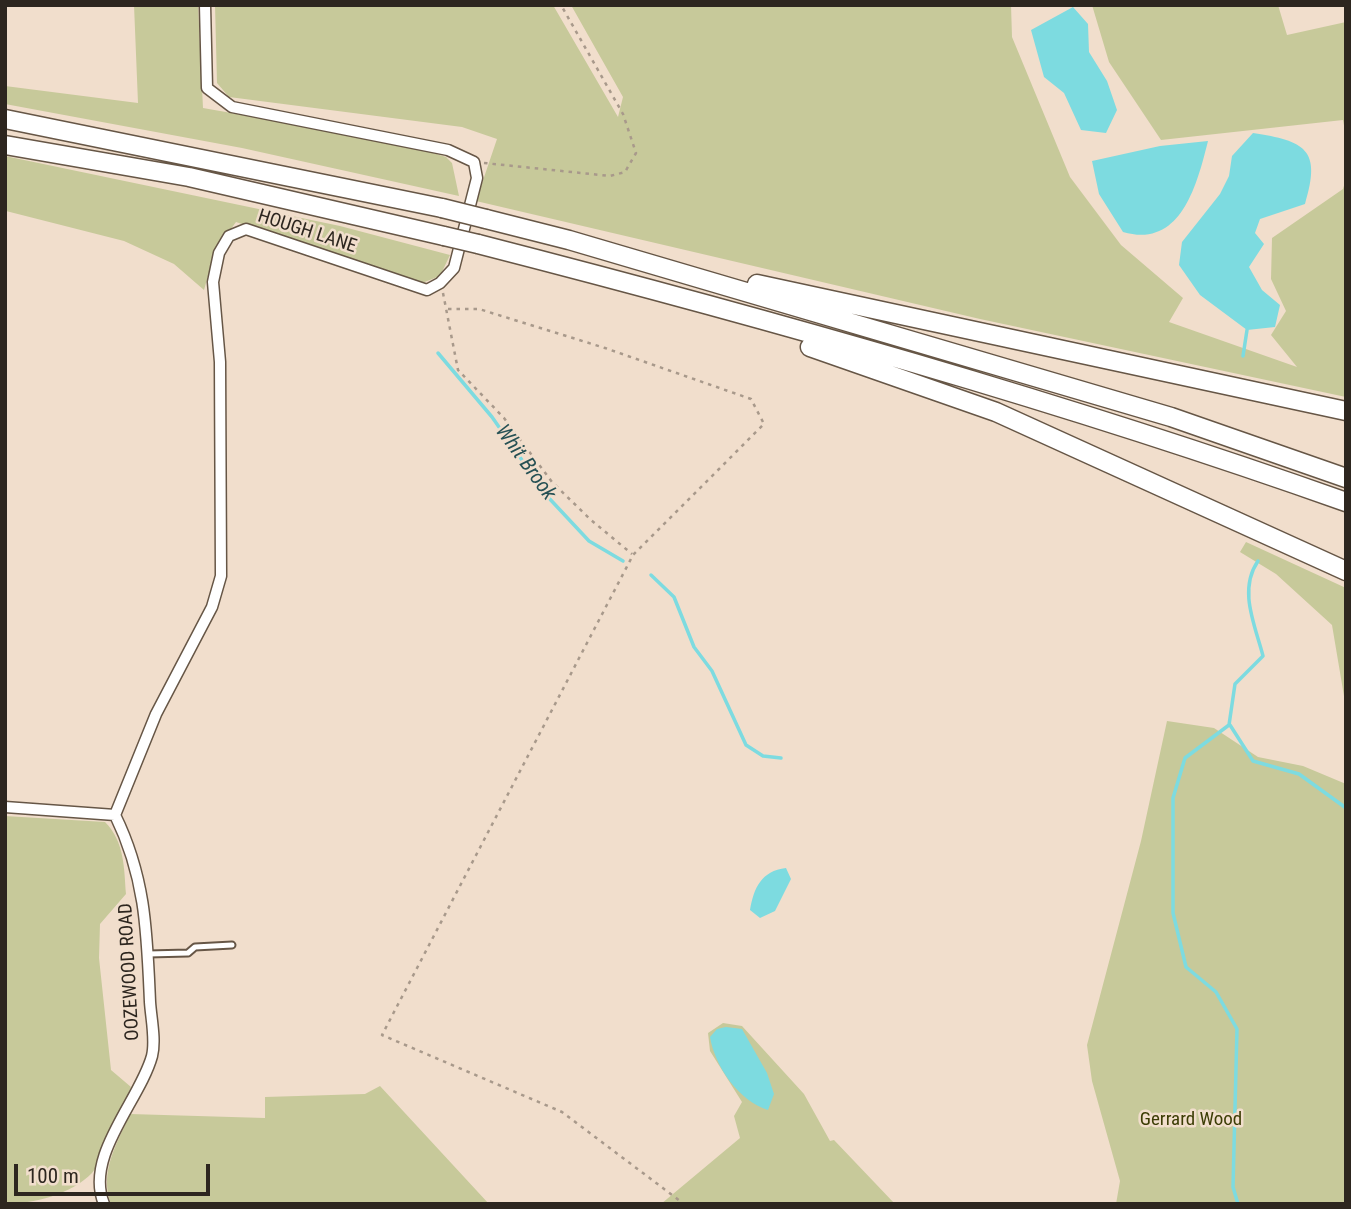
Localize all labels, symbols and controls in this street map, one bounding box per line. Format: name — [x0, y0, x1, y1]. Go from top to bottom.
street label: HOUGH LANE — [255, 205, 359, 259]
water label: Whit Brook — [489, 420, 561, 506]
street label: OOZEWOOD ROAD — [115, 903, 145, 1041]
park label: Gerrard Wood — [1140, 1109, 1242, 1131]
scale bar — [18, 1150, 214, 1194]
text: 100 m — [27, 1164, 79, 1188]

